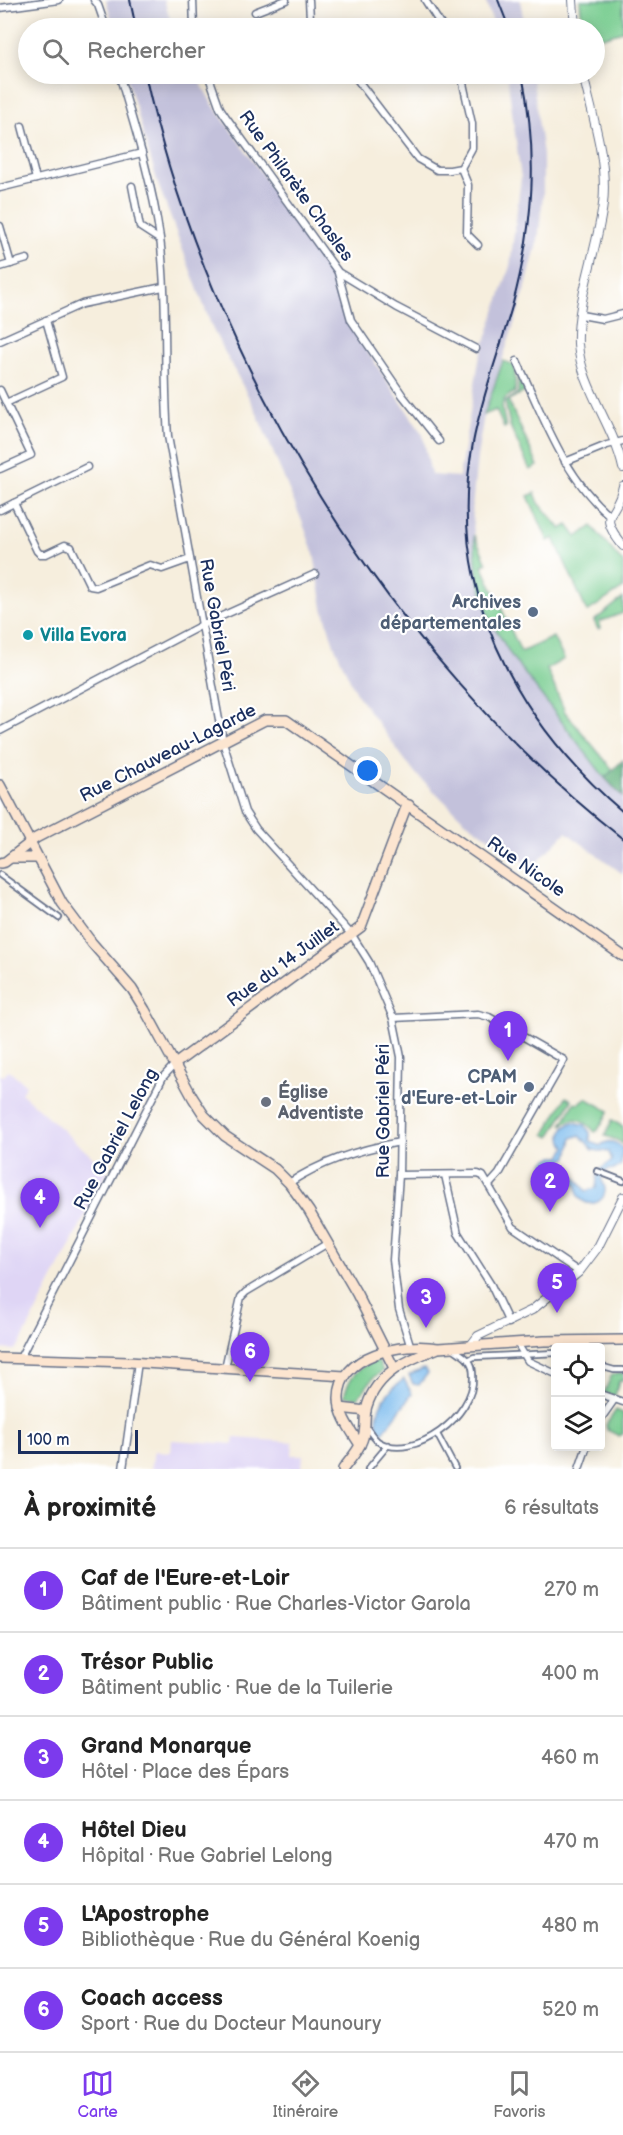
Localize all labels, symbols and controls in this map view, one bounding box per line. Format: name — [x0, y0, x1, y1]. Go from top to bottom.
search box — [18, 18, 605, 84]
icon: search — [39, 35, 72, 68]
text: Rechercher — [87, 38, 205, 65]
street label: Rue Philarète Chasles — [234, 107, 358, 265]
street label: Rue Gabriel Péri — [195, 557, 239, 693]
place label: Archives départementales — [380, 592, 521, 634]
marker: Archives départementales — [526, 605, 540, 619]
place label: Villa Evora — [40, 625, 127, 646]
marker: Villa Evora — [21, 628, 35, 642]
street label: Rue Chauveau-Lagarde — [76, 699, 260, 807]
your location — [353, 756, 382, 785]
street label: Rue Nicole — [483, 832, 569, 902]
street label: Rue du 14 Juillet — [223, 916, 343, 1012]
pin: 1 — [488, 1012, 528, 1061]
street label: Rue Gabriel Péri — [373, 1044, 394, 1178]
street label: Rue Gabriel Lelong — [70, 1065, 162, 1213]
place label: CPAM d'Eure-et-Loir — [401, 1067, 518, 1109]
place label: Église Adventiste — [277, 1080, 363, 1124]
marker: CPAM d'Eure-et-Loir — [522, 1080, 536, 1094]
marker: Église Adventiste — [259, 1095, 273, 1109]
pin: 2 — [530, 1162, 570, 1212]
pin: 4 — [20, 1178, 60, 1228]
pin: 5 — [538, 1264, 576, 1313]
pin: 3 — [406, 1278, 446, 1328]
pin: 6 — [230, 1332, 270, 1382]
map controls — [551, 1343, 605, 1451]
button: locate — [551, 1343, 605, 1397]
button: layers — [551, 1397, 605, 1451]
scale bar — [18, 1427, 138, 1454]
text: 100 m — [27, 1431, 70, 1450]
text: À proximité — [24, 1493, 156, 1524]
text: 6 résultats — [504, 1496, 599, 1520]
text: Caf de l'Eure-et-Loir — [81, 1565, 289, 1592]
text: 1 — [39, 1578, 48, 1602]
text: 270 m — [544, 1578, 599, 1602]
text: Bâtiment public · Rue Charles-Victor Garola — [81, 1592, 471, 1616]
text: Trésor Public — [81, 1649, 213, 1676]
text: 2 — [38, 1662, 49, 1686]
text: 400 m — [541, 1662, 599, 1686]
text: Bâtiment public · Rue de la Tuilerie — [81, 1676, 393, 1700]
text: Grand Monarque — [81, 1733, 251, 1760]
text: 3 — [38, 1746, 49, 1770]
text: 460 m — [541, 1746, 599, 1770]
text: Hôtel · Place des Épars — [81, 1760, 289, 1784]
text: Hôtel Dieu — [81, 1817, 187, 1844]
text: 4 — [38, 1830, 49, 1854]
text: 470 m — [543, 1830, 599, 1854]
text: Hôpital · Rue Gabriel Lelong — [81, 1844, 333, 1868]
text: L'Apostrophe — [81, 1901, 209, 1928]
text: 5 — [38, 1914, 49, 1938]
text: 480 m — [541, 1914, 599, 1938]
text: Bibliothèque · Rue du Général Koenig — [81, 1928, 420, 1952]
text: Coach access — [81, 1985, 223, 2012]
text: 6 — [37, 1998, 50, 2022]
text: 520 m — [542, 1998, 599, 2022]
text: Sport · Rue du Docteur Maunoury — [81, 2012, 381, 2036]
tab: Carte — [78, 2067, 118, 2122]
tab: Itinéraire — [273, 2067, 338, 2122]
tab: Favoris — [493, 2067, 545, 2122]

